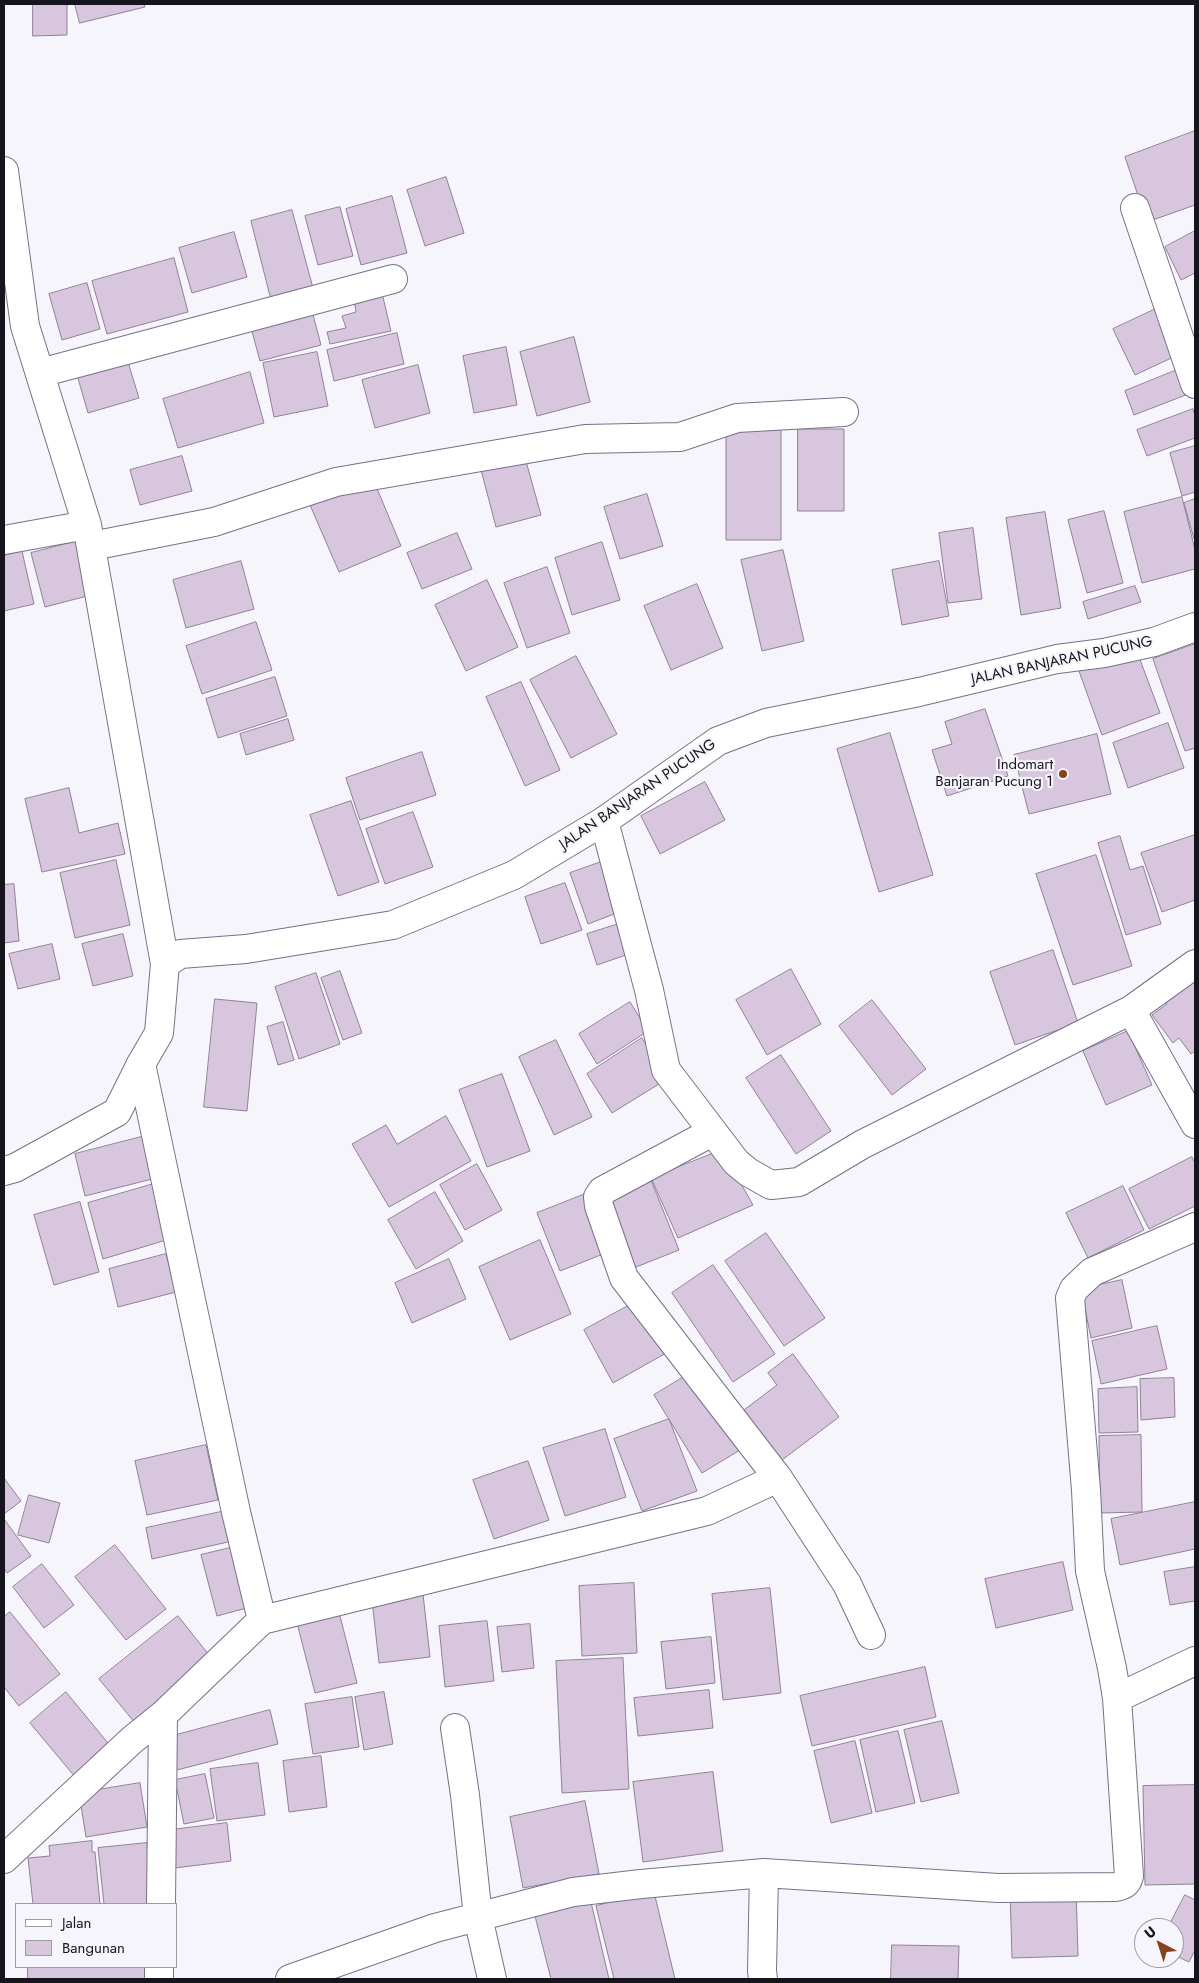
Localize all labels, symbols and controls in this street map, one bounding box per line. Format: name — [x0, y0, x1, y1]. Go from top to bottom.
street label: JALAN BANJARAN PUCUNG — [970, 633, 1154, 689]
street label: JALAN BANJARAN PUCUNG — [556, 736, 720, 854]
place label: Indomart Banjaran Pucung 1 — [935, 756, 1053, 791]
marker: Indomart Banjaran Pucung 1 — [1057, 768, 1069, 780]
legend — [15, 1903, 178, 1968]
text: Jalan — [62, 1912, 91, 1934]
north arrow — [1134, 1918, 1184, 1968]
text: U — [1140, 1921, 1160, 1943]
text: Bangunan — [62, 1937, 125, 1959]

